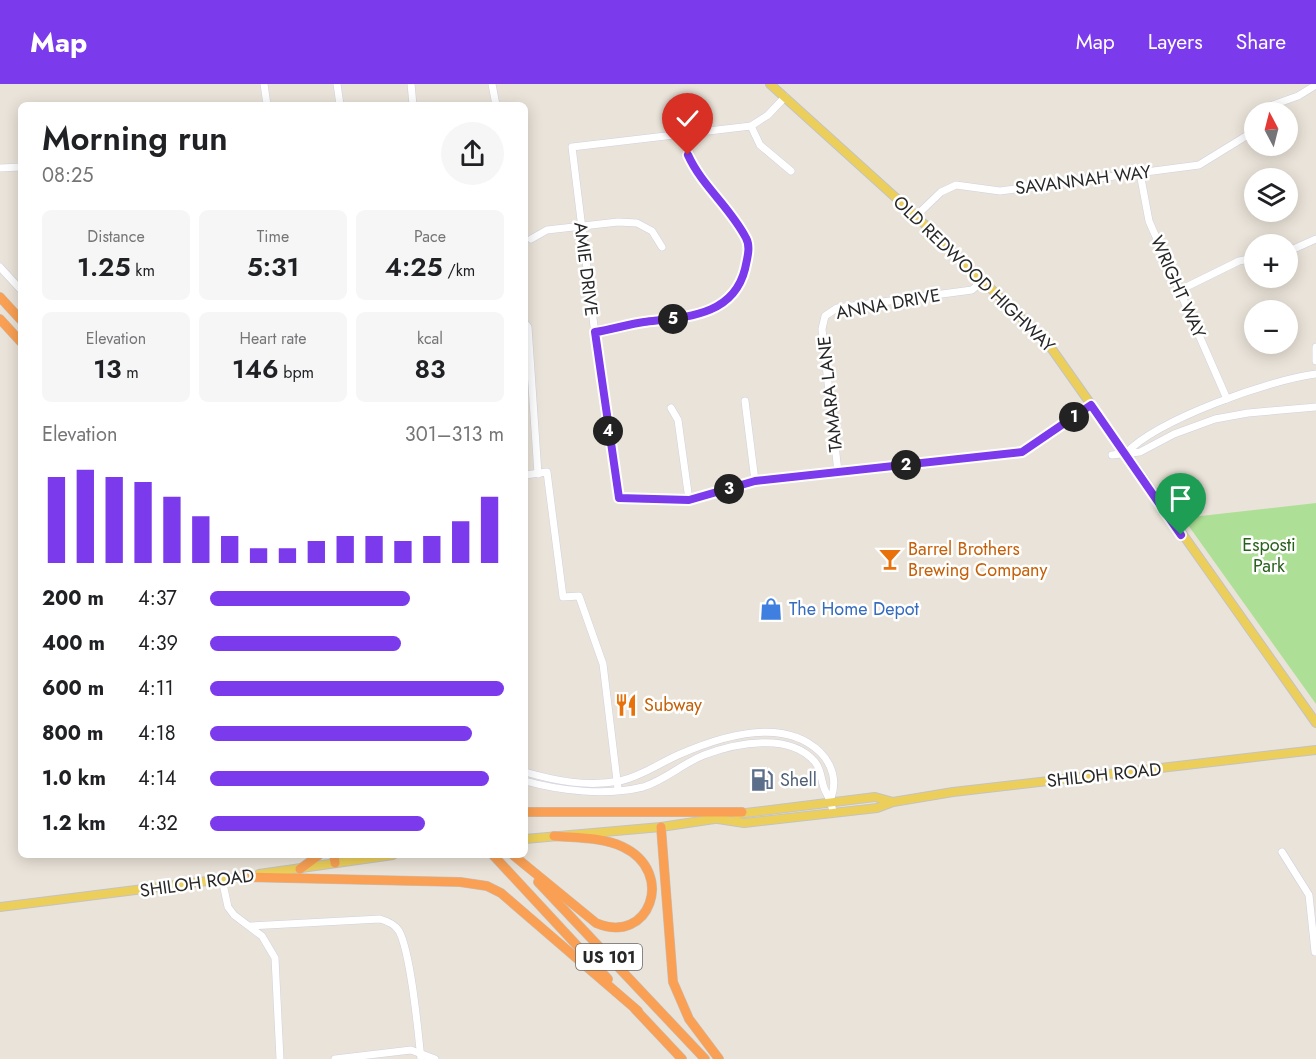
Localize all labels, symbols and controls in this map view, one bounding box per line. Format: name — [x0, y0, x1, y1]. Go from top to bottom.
text: Map — [30, 22, 87, 63]
text: Map — [1076, 27, 1115, 57]
text: Layers — [1148, 27, 1203, 57]
text: Share — [1236, 27, 1286, 57]
pin — [662, 93, 713, 155]
icon: check — [671, 102, 704, 135]
north arrow — [1244, 102, 1298, 156]
map controls — [1244, 102, 1298, 354]
text: Morning run — [42, 115, 228, 162]
button: share — [441, 122, 504, 185]
street label: SAVANNAH WAY — [1014, 159, 1153, 201]
text: 08:25 — [42, 161, 94, 190]
button: layers — [1244, 168, 1298, 222]
street label: OLD REDWOOD HIGHWAY — [887, 190, 1061, 359]
street label: AMIE DRIVE — [567, 220, 605, 318]
text: Distance — [87, 225, 145, 248]
text: Time — [257, 225, 289, 248]
text: Pace — [414, 225, 446, 248]
street label: WRIGHT WAY — [1144, 232, 1213, 343]
button: + — [1244, 234, 1298, 288]
text: 1.25 — [77, 248, 131, 286]
text: 5:31 — [247, 248, 299, 286]
text: 4:25 — [385, 248, 443, 286]
text: km — [131, 259, 155, 282]
text: /km — [443, 259, 475, 282]
street label: ANNA DRIVE — [834, 282, 942, 326]
button: − — [1244, 300, 1298, 354]
pin: 5 — [658, 304, 688, 334]
text: 5 — [668, 307, 678, 330]
text: Elevation — [86, 327, 146, 350]
text: Heart rate — [240, 327, 306, 350]
text: kcal — [417, 327, 443, 350]
street label: TAMARA LANE — [811, 335, 849, 453]
text: 13 — [93, 350, 122, 388]
text: 146 — [232, 350, 279, 388]
text: 83 — [414, 350, 446, 388]
text: m — [122, 361, 139, 384]
text: bpm — [279, 361, 314, 384]
pin: 1 — [1059, 402, 1089, 432]
text: 1 — [1070, 405, 1078, 428]
pin: 4 — [593, 416, 623, 446]
text: 4 — [602, 419, 614, 442]
text: Elevation — [42, 420, 117, 449]
text: 301–313 m — [405, 420, 504, 449]
pin: 2 — [891, 450, 921, 480]
text: 2 — [901, 453, 911, 476]
pin — [1155, 473, 1206, 535]
pin: 3 — [714, 474, 744, 504]
text: 3 — [724, 477, 734, 500]
icon: arrive — [1164, 482, 1197, 515]
park label: Esposti Park — [1242, 532, 1296, 579]
place label: Barrel Brothers Brewing Company — [908, 536, 1047, 583]
bar icon: Barrel Brothers Brewing Company — [877, 546, 903, 572]
text: 200 m — [42, 584, 104, 613]
text: 4:37 — [138, 584, 177, 613]
shop icon: The Home Depot — [758, 596, 784, 622]
place label: The Home Depot — [789, 596, 919, 622]
text: 400 m — [42, 629, 105, 658]
text: 4:39 — [138, 629, 178, 658]
text: 600 m — [42, 674, 104, 703]
text: 4:11 — [138, 674, 174, 703]
restaurant icon: Subway — [613, 692, 639, 718]
place label: Subway — [644, 692, 702, 718]
text: 800 m — [42, 719, 103, 748]
text: 4:18 — [138, 719, 176, 748]
street label: SHILOH ROAD — [1045, 756, 1163, 794]
text: 1.0 km — [42, 764, 106, 793]
text: 4:14 — [138, 764, 176, 793]
fuel station icon: Shell — [749, 767, 775, 793]
place label: Shell — [780, 767, 817, 793]
text: 1.2 km — [42, 809, 106, 838]
text: 4:32 — [138, 809, 178, 838]
street label: SHILOH ROAD — [138, 862, 256, 904]
road number: US 101 — [576, 944, 642, 970]

